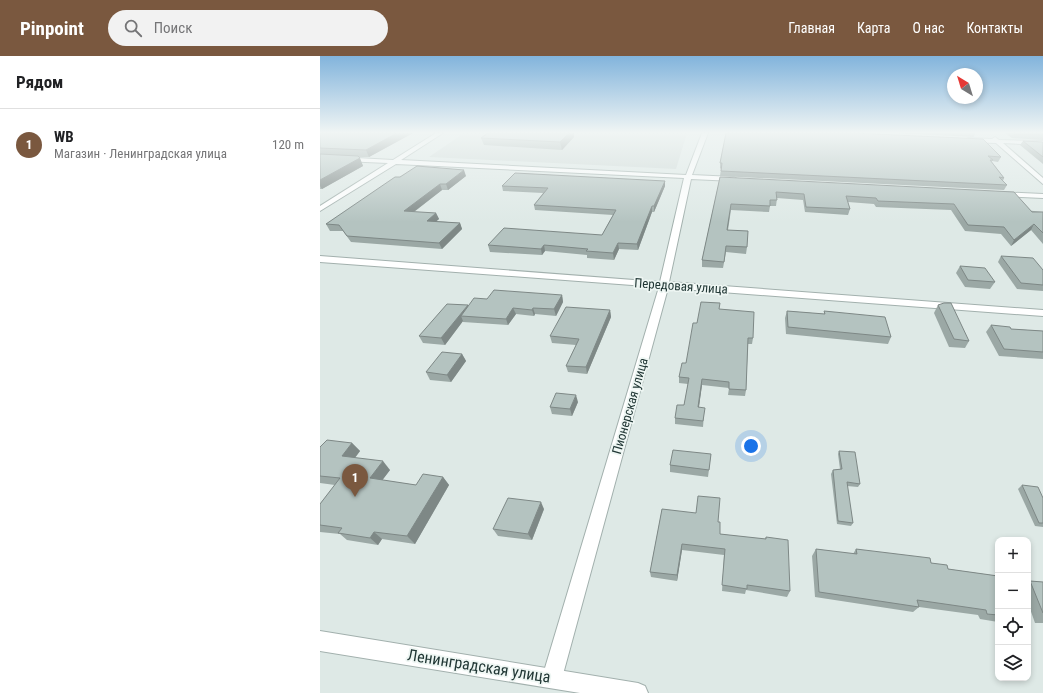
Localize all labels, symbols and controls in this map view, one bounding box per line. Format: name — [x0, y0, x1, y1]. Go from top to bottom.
search box — [108, 10, 388, 46]
text: Pinpoint — [20, 17, 84, 40]
icon: search — [122, 17, 144, 39]
text: Поиск — [154, 19, 192, 37]
text: Главная — [788, 20, 835, 36]
text: Карта — [857, 20, 890, 36]
text: О нас — [912, 20, 944, 36]
text: Контакты — [966, 20, 1023, 36]
north arrow — [947, 68, 983, 104]
text: Рядом — [16, 72, 63, 92]
text: WB — [54, 128, 74, 146]
text: 1 — [26, 137, 32, 152]
text: 120 m — [272, 137, 304, 152]
text: Магазин · Ленинградская улица — [54, 146, 227, 161]
street label: Передовая улица — [634, 275, 728, 297]
street label: Пионерская улица — [609, 356, 651, 456]
your location — [741, 436, 761, 456]
pin: 1 — [342, 464, 368, 497]
map controls — [995, 537, 1031, 681]
button: + — [995, 537, 1031, 573]
button: − — [995, 573, 1031, 609]
button: locate — [995, 609, 1031, 645]
street label: Ленинградская улица — [406, 645, 552, 687]
button: layers — [995, 645, 1031, 681]

